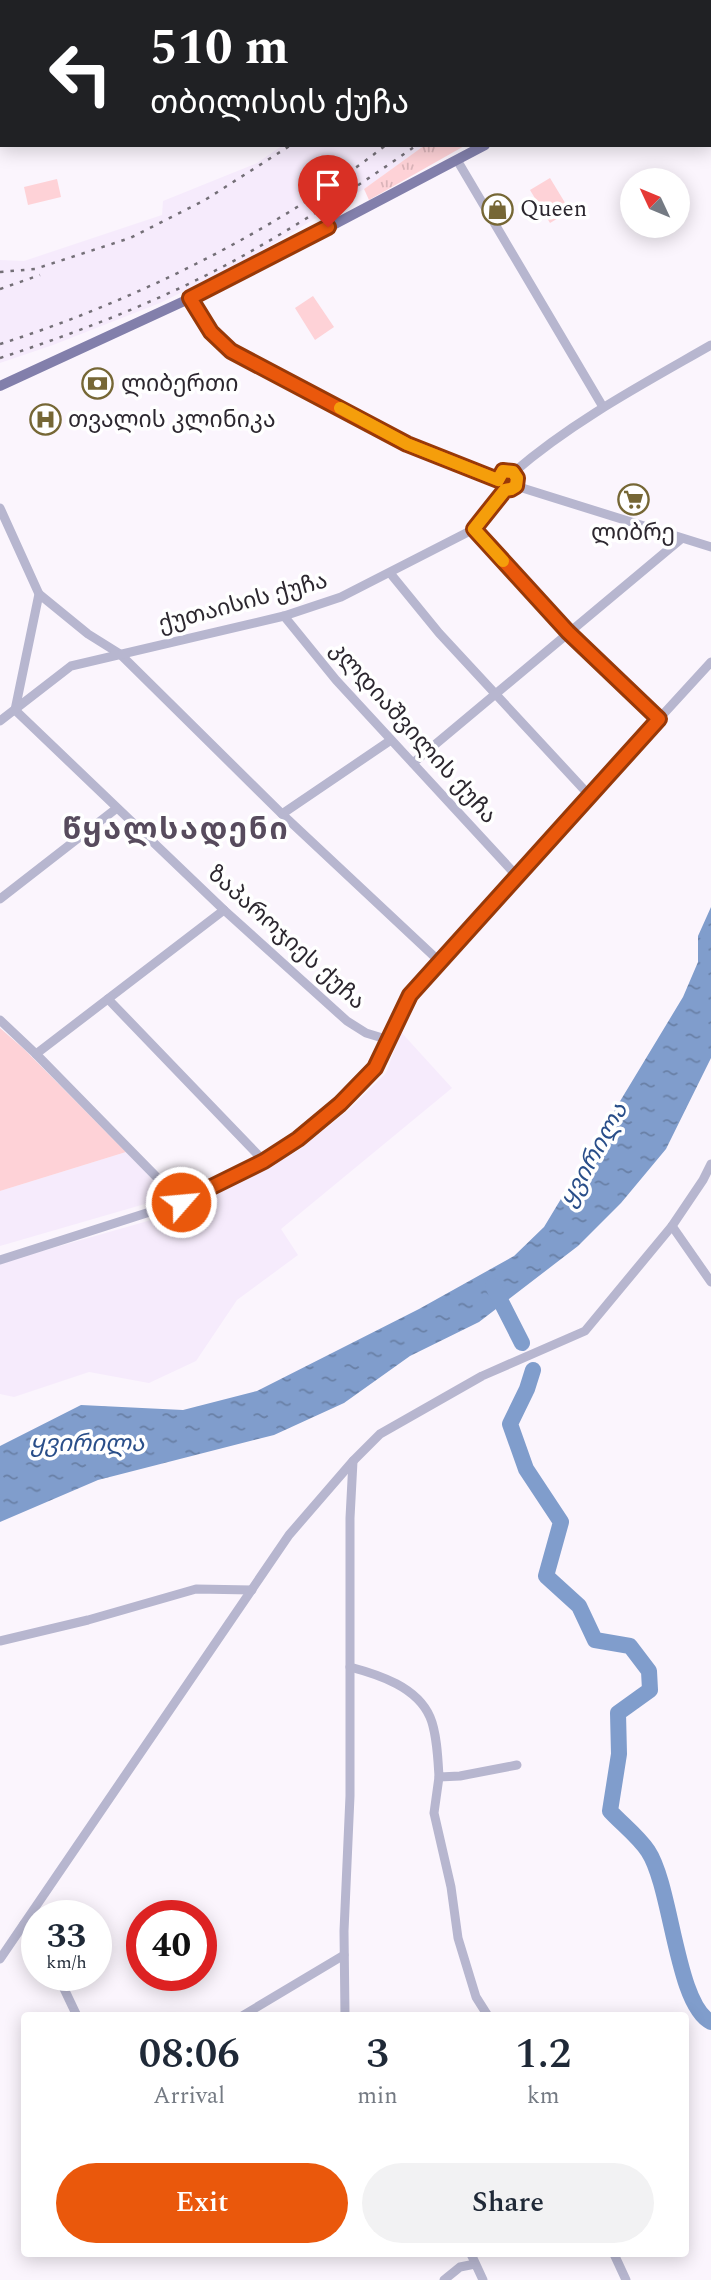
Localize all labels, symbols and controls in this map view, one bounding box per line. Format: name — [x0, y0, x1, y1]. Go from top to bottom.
text: 510 m — [150, 11, 289, 86]
icon: left — [35, 28, 126, 119]
text: თბილისის ქუჩა — [150, 79, 409, 128]
pin — [298, 155, 358, 227]
icon: arrive — [309, 166, 347, 204]
north arrow — [620, 168, 690, 238]
map controls — [620, 168, 690, 238]
shop icon: Queen — [480, 192, 514, 226]
place label: Queen — [520, 192, 587, 227]
bank icon: ლიბერთი — [81, 367, 115, 401]
place label: ლიბერთი — [121, 367, 238, 402]
hospital icon: თვალის კლინიკა — [28, 403, 62, 437]
place label: თვალის კლინიკა — [68, 403, 276, 438]
supermarket icon: ლიბრე — [616, 482, 650, 516]
place label: ლიბრე — [591, 516, 675, 551]
street label: ქუთაისის ქუჩა — [154, 564, 332, 642]
street label: კლდიაშვილის ქუჩა — [321, 634, 505, 832]
district label: წყალსადენი — [62, 807, 290, 853]
street label: ზაპაროჯიეს ქუჩა — [199, 857, 373, 1019]
water label: ყვირილა — [551, 1096, 638, 1214]
position arrow — [144, 1165, 218, 1239]
water label: ყვირილა — [30, 1426, 145, 1462]
speed limit sign: 40 — [126, 1900, 217, 1991]
text: 33 — [47, 1910, 86, 1963]
text: km/h — [46, 1949, 87, 1976]
text: 08:06 — [139, 2023, 240, 2086]
text: 3 — [366, 2023, 389, 2086]
text: 1.2 — [515, 2023, 571, 2086]
text: Arrival — [153, 2079, 225, 2114]
text: min — [357, 2079, 398, 2114]
text: km — [527, 2079, 560, 2114]
button: Exit — [56, 2163, 348, 2243]
button: Share — [362, 2163, 654, 2243]

